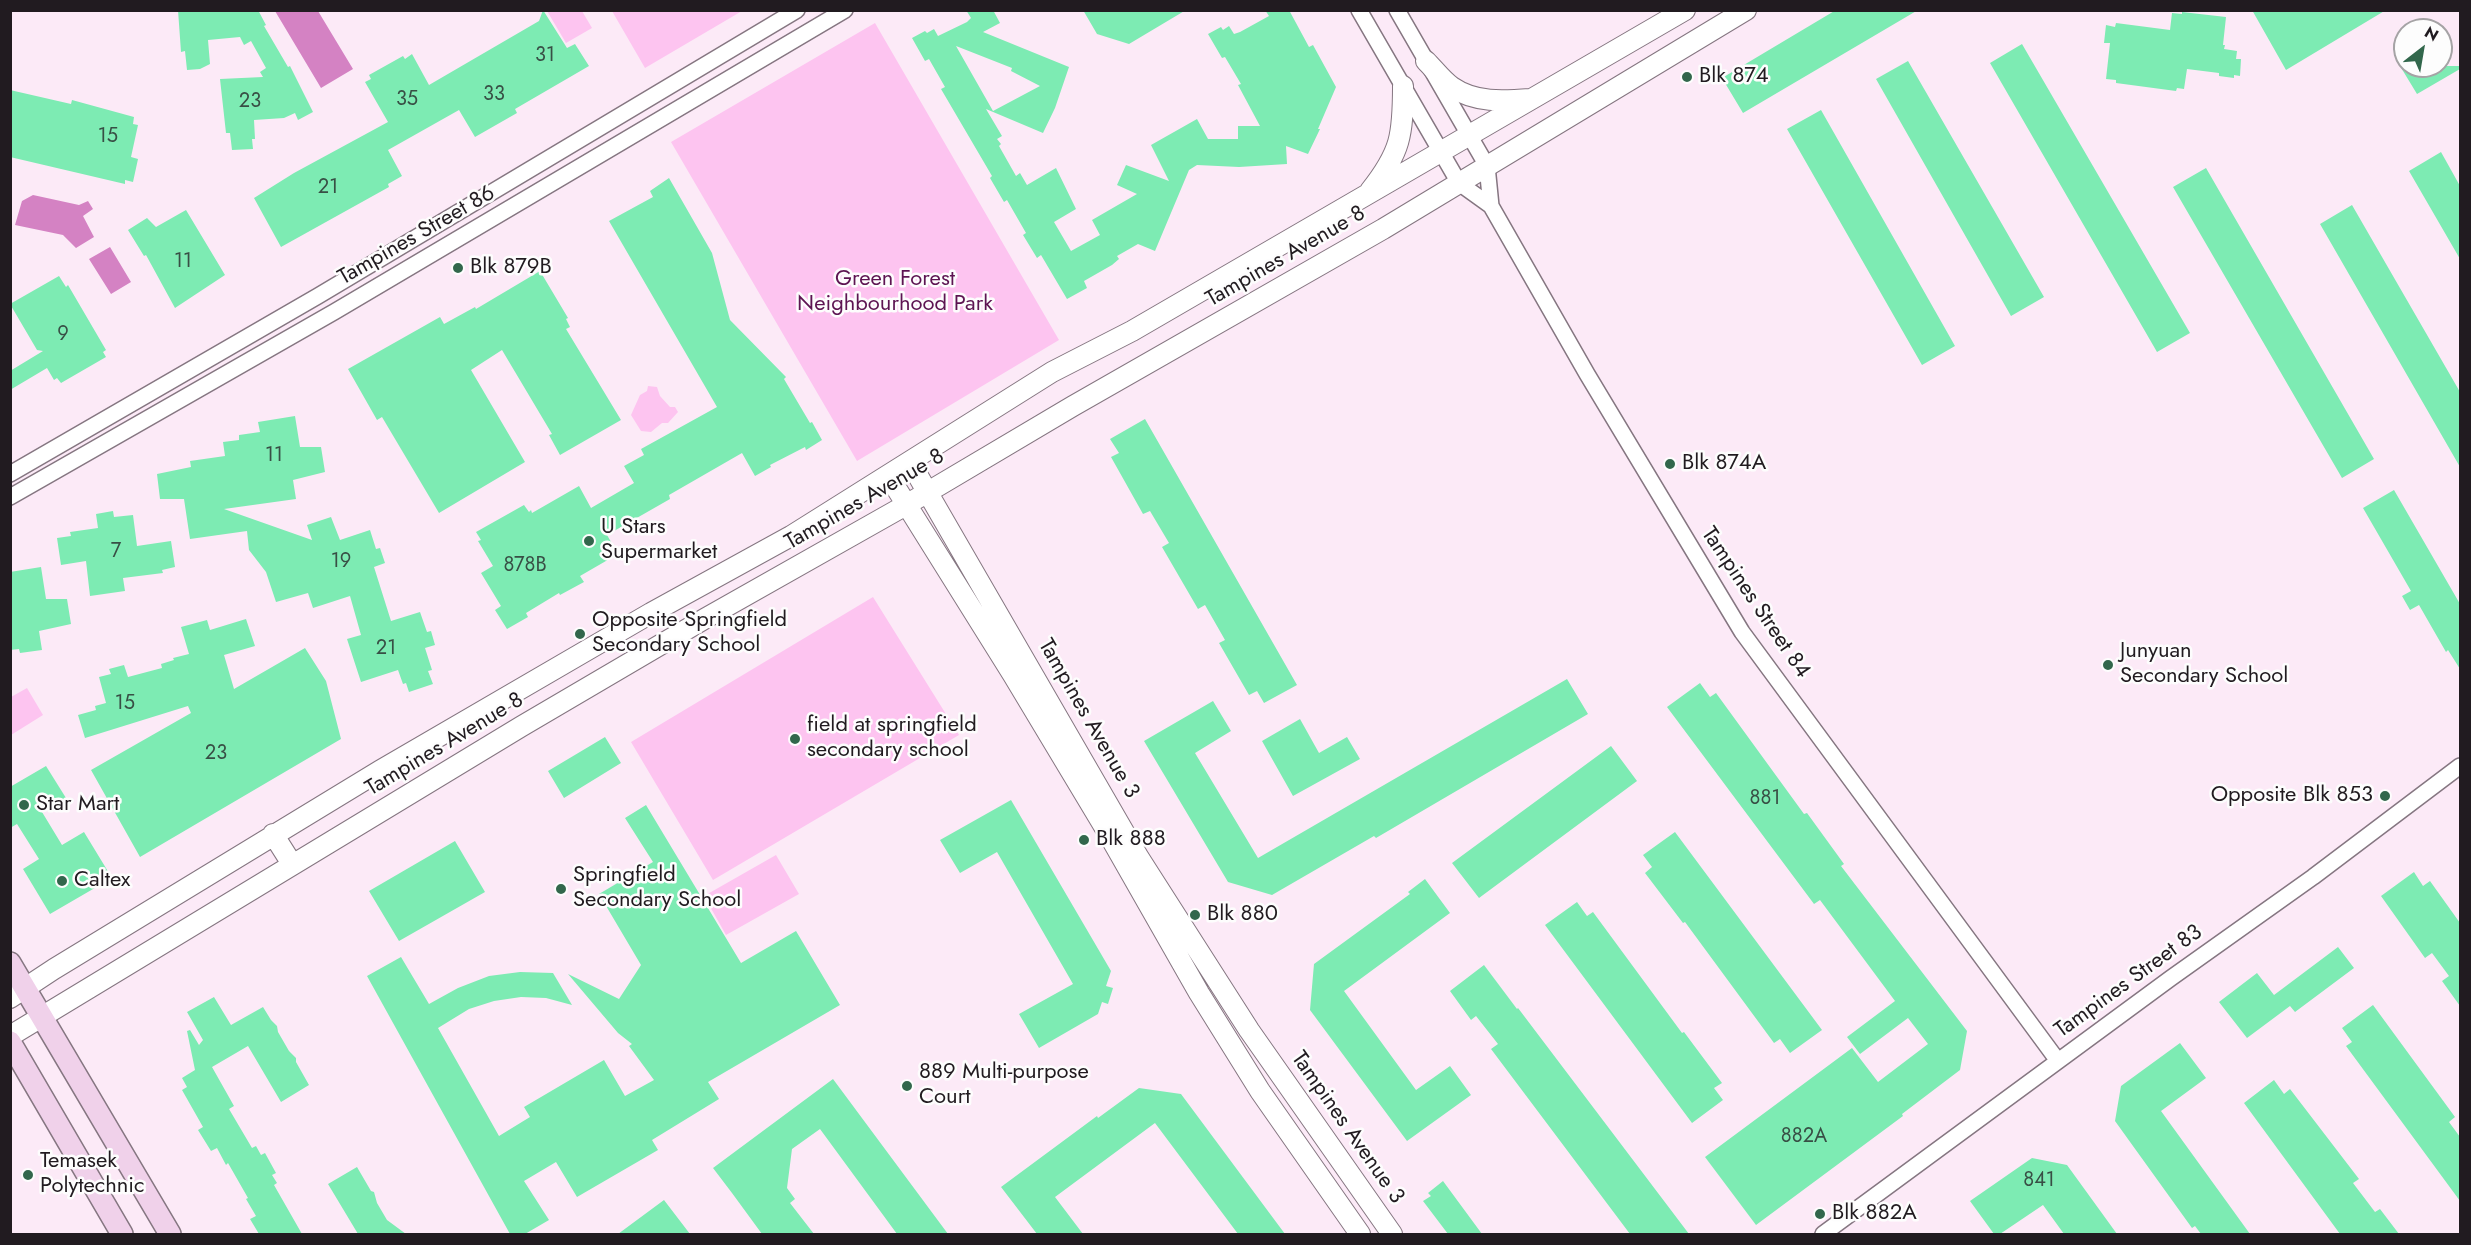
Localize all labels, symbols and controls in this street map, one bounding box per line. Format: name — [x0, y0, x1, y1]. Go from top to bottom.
north arrow — [2393, 18, 2453, 78]
text: N — [2420, 21, 2443, 47]
house number: 31 — [535, 44, 555, 68]
place label: Blk 874 — [1699, 64, 1769, 90]
marker: Blk 874 — [1680, 70, 1694, 84]
house number: 33 — [483, 83, 505, 107]
house number: 35 — [396, 88, 418, 112]
house number: 23 — [239, 90, 261, 114]
house number: 15 — [98, 125, 118, 149]
house number: 21 — [318, 176, 338, 200]
street label: Tampines Street 86 — [334, 181, 500, 291]
street label: Tampines Avenue 8 — [1202, 201, 1370, 313]
house number: 11 — [174, 250, 192, 274]
place label: Blk 879B — [470, 255, 552, 281]
marker: Blk 879B — [451, 261, 465, 275]
park label: Green Forest Neighbourhood Park — [797, 267, 993, 318]
house number: 9 — [57, 323, 69, 347]
house number: 11 — [265, 444, 283, 468]
street label: Tampines Avenue 8 — [781, 444, 949, 556]
place label: Blk 874A — [1682, 451, 1766, 477]
marker: Blk 874A — [1663, 457, 1677, 471]
place label: U Stars Supermarket — [601, 515, 717, 566]
street label: Tampines Street 84 — [1695, 523, 1815, 683]
marker: U Stars Supermarket — [582, 534, 596, 548]
house number: 7 — [111, 540, 121, 564]
house number: 19 — [331, 550, 351, 574]
house number: 878B — [503, 554, 547, 578]
place label: Opposite Springfield Secondary School — [592, 608, 787, 660]
marker: Opposite Springfield Secondary School — [573, 627, 587, 641]
street label: Tampines Avenue 3 — [1032, 635, 1144, 803]
house number: 21 — [376, 637, 396, 661]
place label: Junyuan Secondary School — [2120, 639, 2288, 690]
marker: Junyuan Secondary School — [2101, 658, 2115, 672]
street label: Tampines Avenue 8 — [361, 687, 529, 803]
house number: 15 — [115, 692, 135, 716]
place label: field at springfield secondary school — [807, 713, 977, 764]
marker: field at springfield secondary school — [788, 732, 802, 746]
house number: 23 — [205, 742, 227, 766]
place label: Opposite Blk 853 — [2211, 783, 2373, 809]
house number: 881 — [1750, 787, 1780, 811]
marker: Opposite Blk 853 — [2378, 789, 2392, 803]
place label: Star Mart — [36, 792, 119, 818]
marker: Star Mart — [17, 798, 31, 812]
place label: Blk 888 — [1096, 827, 1166, 853]
marker: Blk 888 — [1077, 833, 1091, 847]
place label: Springfield Secondary School — [573, 863, 741, 914]
place label: Caltex — [74, 868, 130, 894]
marker: Caltex — [55, 874, 69, 888]
marker: Springfield Secondary School — [554, 882, 568, 896]
place label: Blk 880 — [1207, 902, 1278, 928]
marker: Blk 880 — [1188, 908, 1202, 922]
street label: Tampines Street 83 — [2050, 920, 2208, 1044]
street label: Tampines Avenue 3 — [1285, 1047, 1409, 1209]
place label: 889 Multi-purpose Court — [919, 1060, 1089, 1112]
marker: 889 Multi-purpose Court — [900, 1079, 914, 1093]
house number: 882A — [1781, 1125, 1827, 1149]
place label: Temasek Polytechnic — [40, 1149, 145, 1200]
marker: Temasek Polytechnic — [21, 1168, 35, 1182]
house number: 841 — [2023, 1169, 2055, 1193]
place label: Blk 882A — [1832, 1201, 1917, 1227]
marker: Blk 882A — [1813, 1207, 1827, 1221]

